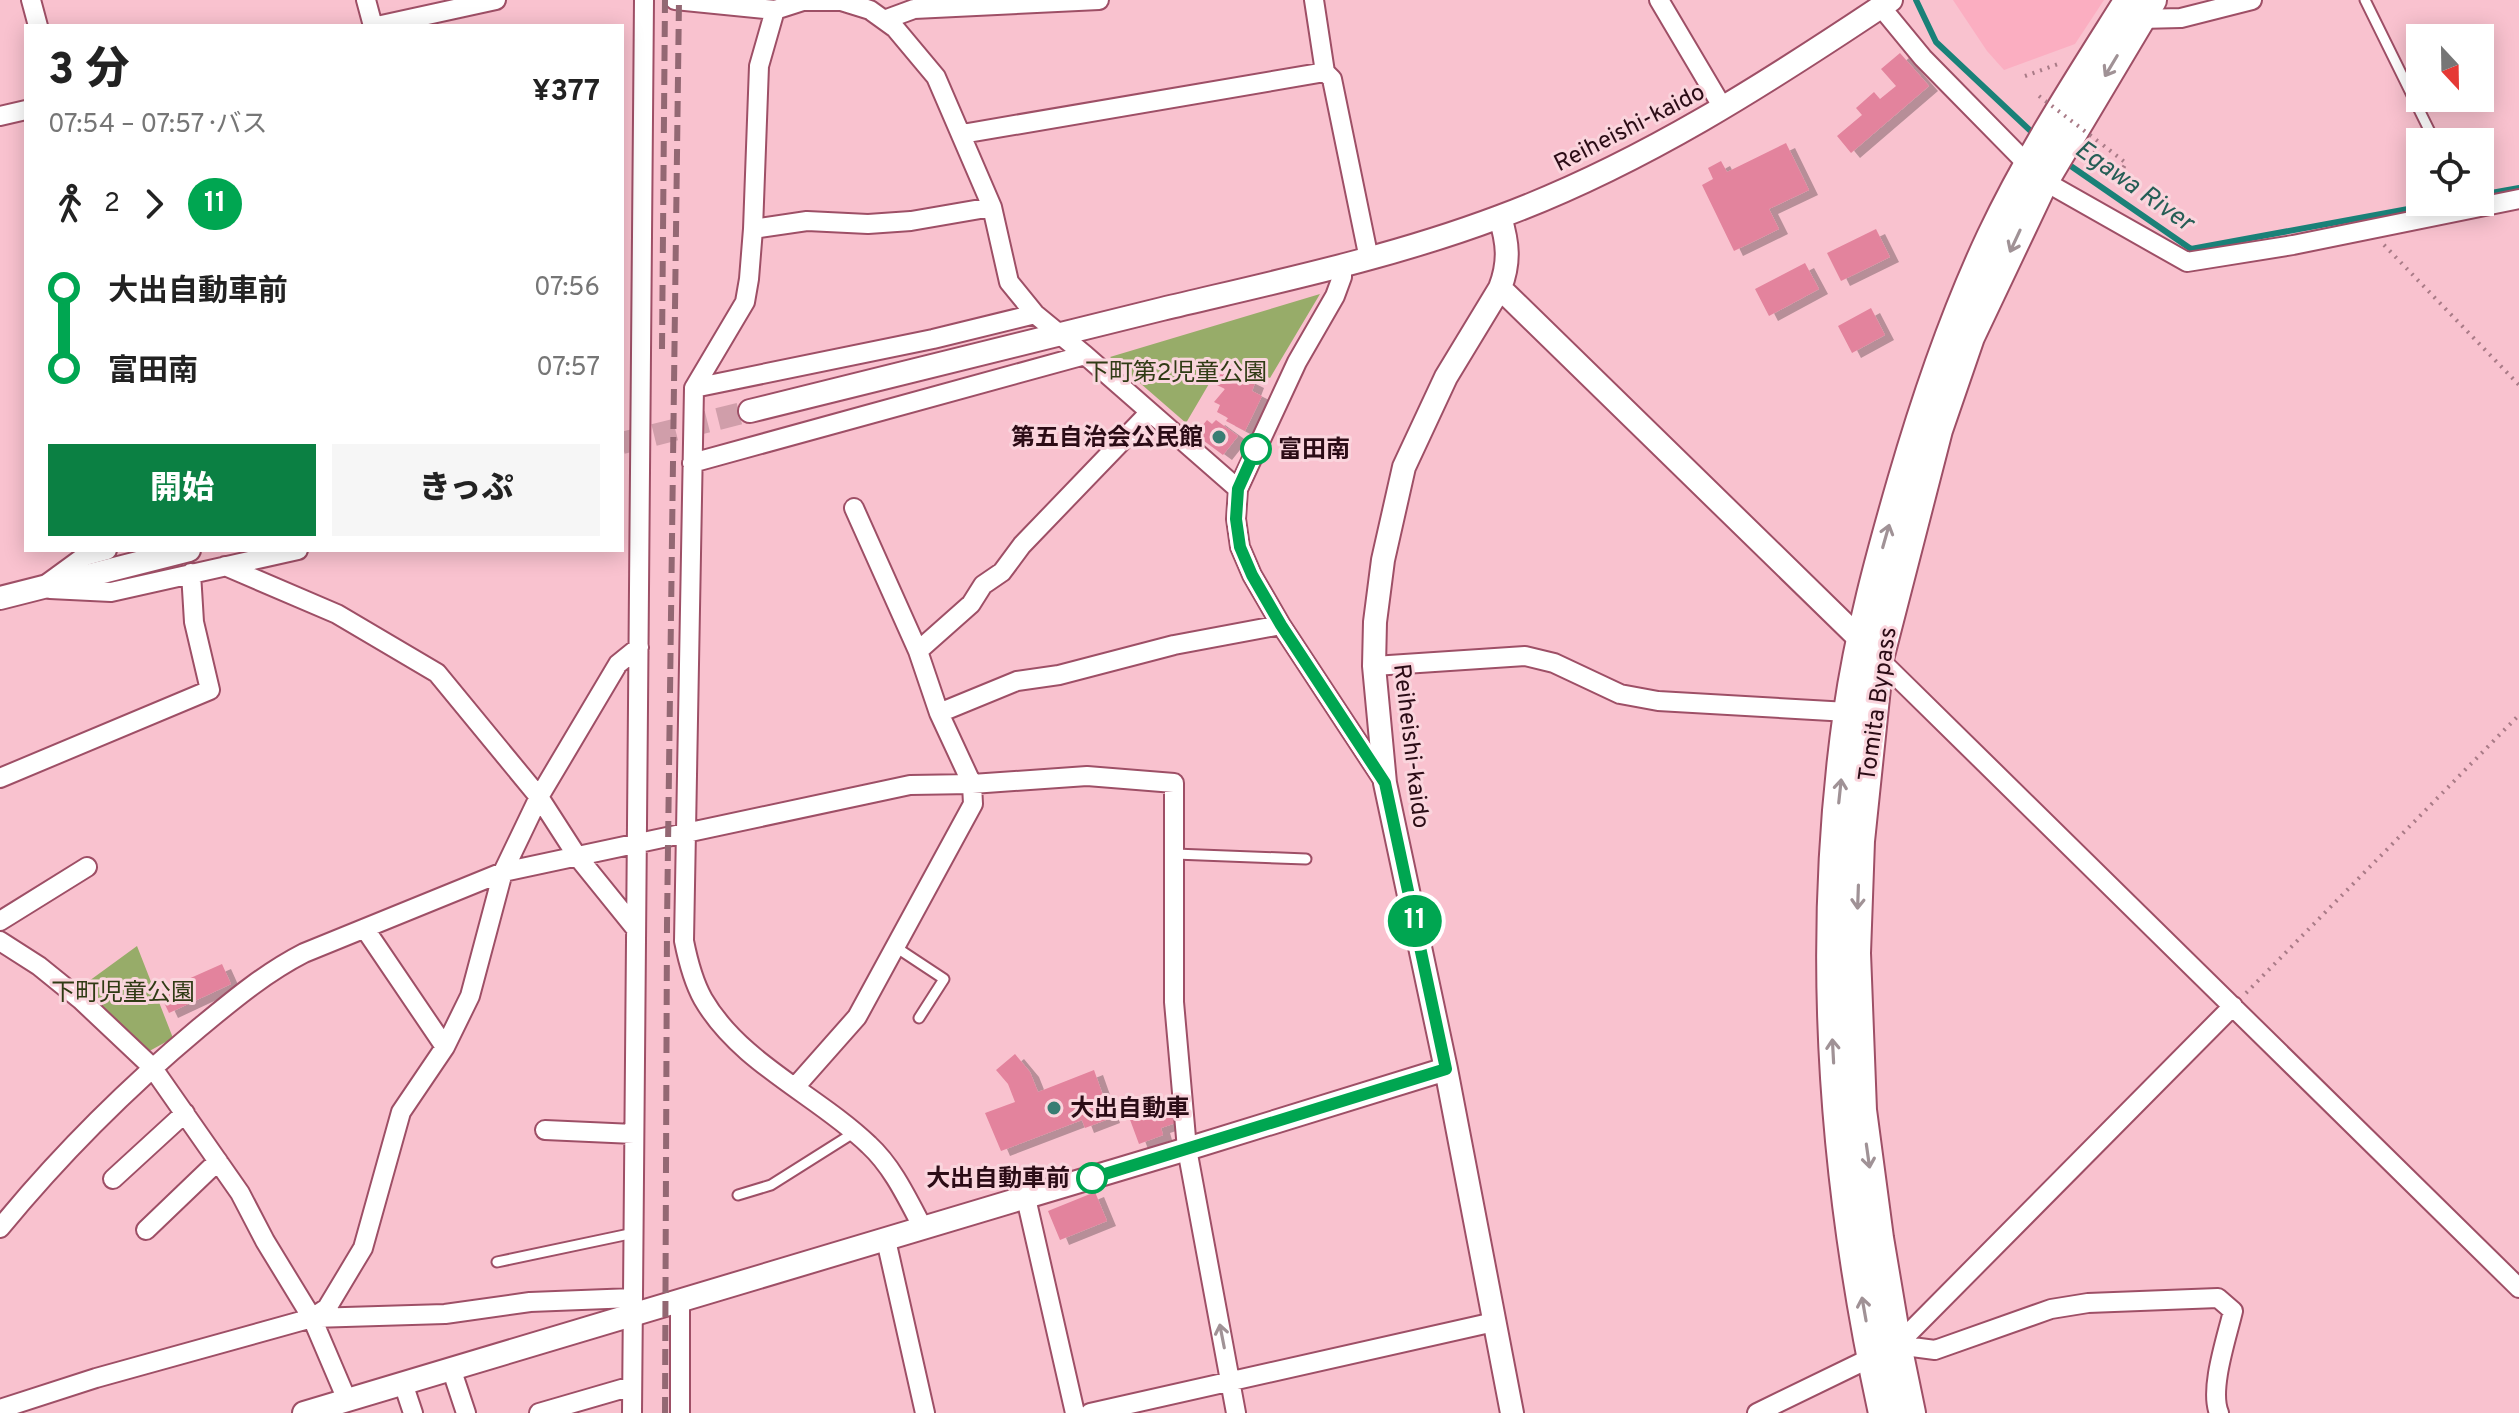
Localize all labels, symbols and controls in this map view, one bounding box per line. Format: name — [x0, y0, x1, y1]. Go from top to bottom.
north arrow — [2406, 24, 2494, 112]
map controls — [2406, 24, 2494, 216]
text: 3 分 — [48, 44, 130, 100]
one-way arrow — [2103, 54, 2119, 77]
text: ¥377 — [532, 74, 600, 111]
street label: Reiheishi-kaido — [1549, 78, 1710, 180]
text: 07:54 – 07:57 · バス — [48, 109, 268, 142]
button: locate — [2406, 128, 2494, 216]
water label: Egawa River — [2068, 134, 2201, 241]
icon: walk — [48, 182, 92, 226]
icon: forward — [132, 182, 176, 226]
text: 11 — [204, 186, 226, 222]
text: 2 — [104, 188, 120, 221]
one-way arrow — [2007, 228, 2022, 252]
text: 07:56 — [534, 272, 600, 305]
text: 大出自動車前 — [108, 274, 288, 311]
text: 07:57 — [536, 352, 600, 385]
text: 富田南 — [108, 354, 198, 391]
park label: 下町第2児童公園 — [1085, 359, 1267, 389]
place label: 第五自治会公民館 — [1011, 424, 1203, 454]
marker: 第五自治会公民館 — [1210, 428, 1228, 446]
marker: 富田南 — [1241, 434, 1271, 464]
place label: 富田南 — [1278, 436, 1350, 466]
button: 開始 — [48, 444, 316, 536]
button: きっぷ — [332, 444, 600, 536]
one-way arrow — [1879, 523, 1894, 549]
street label: Tomita Bypass — [1853, 625, 1905, 783]
street label: Reiheishi-kaido — [1385, 662, 1435, 830]
one-way arrow — [1832, 778, 1847, 805]
one-way arrow — [1850, 883, 1865, 910]
line badge: 11 — [1379, 895, 1451, 947]
text: 11 — [1404, 903, 1426, 939]
park label: 下町児童公園 — [51, 979, 195, 1009]
one-way arrow — [1826, 1038, 1841, 1065]
place label: 大出自動車 — [1070, 1095, 1190, 1125]
marker: 大出自動車 — [1045, 1099, 1063, 1117]
one-way arrow — [1861, 1143, 1876, 1168]
marker: 大出自動車前 — [1077, 1163, 1107, 1193]
place label: 大出自動車前 — [926, 1165, 1070, 1195]
one-way arrow — [1856, 1297, 1871, 1322]
one-way arrow — [1214, 1324, 1229, 1350]

